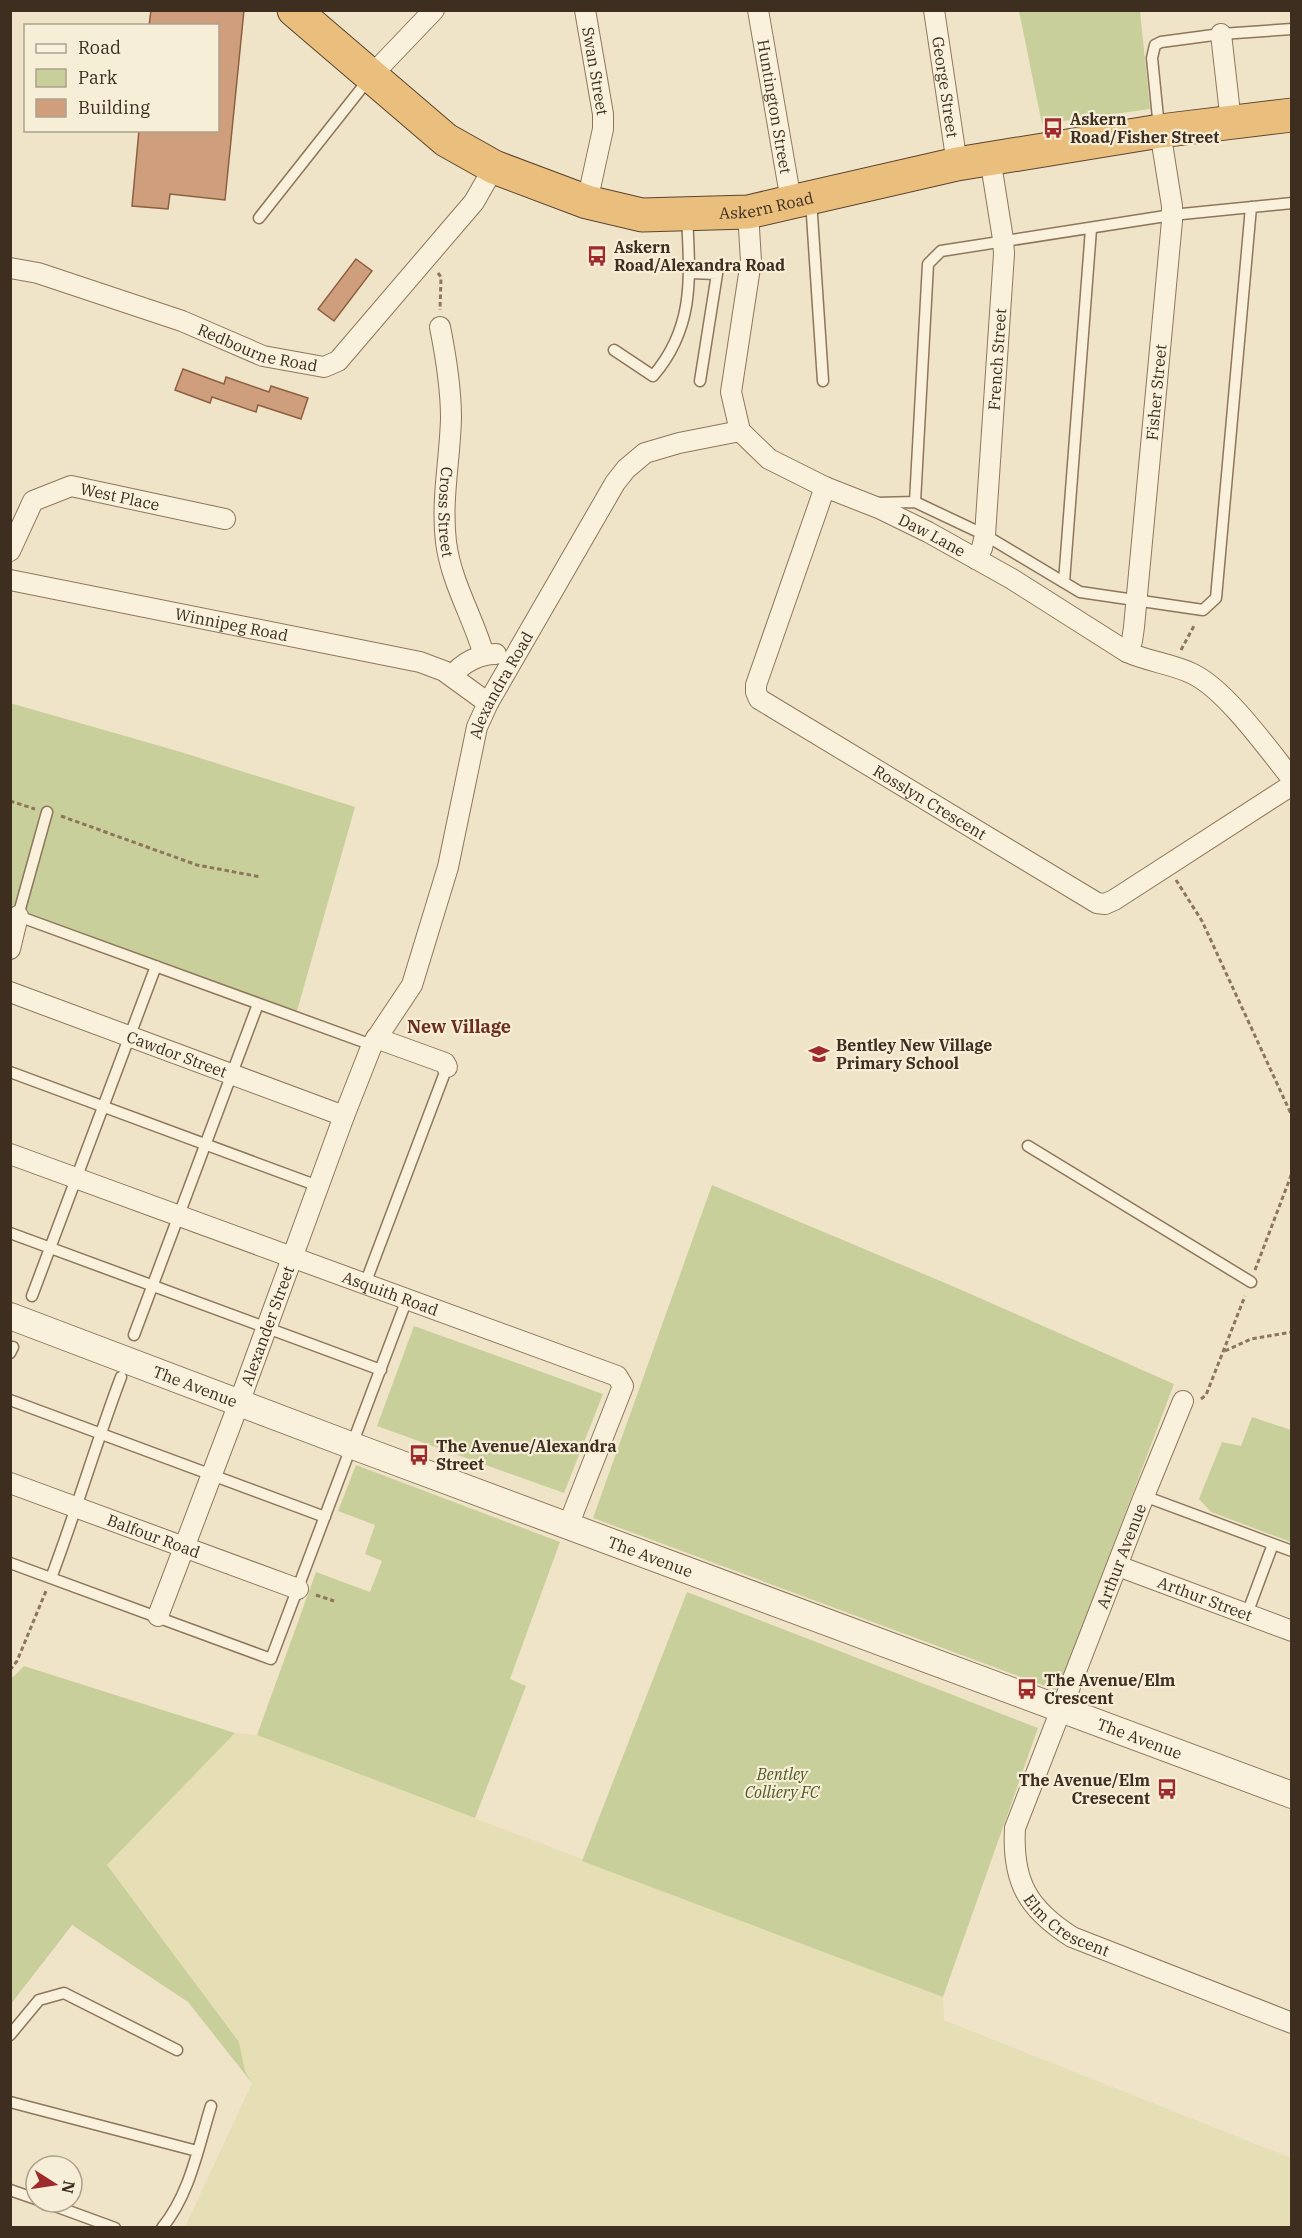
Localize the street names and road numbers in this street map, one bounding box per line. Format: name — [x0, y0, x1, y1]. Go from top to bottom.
street label: Swan Street — [578, 25, 613, 117]
street label: George Street — [928, 35, 963, 139]
street label: Huntington Street — [753, 38, 796, 176]
street label: Askern Road — [719, 187, 816, 223]
street label: French Street — [983, 307, 1010, 411]
street label: Redbourne Road — [195, 319, 319, 376]
street label: Fisher Street — [1142, 343, 1170, 441]
street label: Cross Street — [434, 466, 458, 559]
street label: West Place — [78, 478, 162, 515]
street label: Daw Lane — [895, 509, 969, 561]
street label: Winnipeg Road — [173, 603, 290, 645]
street label: Alexandra Road — [465, 628, 537, 741]
street label: Rosslyn Crescent — [870, 760, 990, 844]
street label: Cawdor Street — [124, 1026, 230, 1082]
street label: Alexander Street — [236, 1263, 298, 1389]
street label: Asquith Road — [340, 1266, 441, 1320]
street label: The Avenue — [150, 1361, 240, 1411]
street label: Arthur Avenue — [1092, 1501, 1150, 1611]
street label: Balfour Road — [104, 1510, 203, 1562]
street label: The Avenue — [605, 1532, 696, 1581]
street label: Arthur Street — [1155, 1572, 1256, 1625]
street label: The Avenue — [1094, 1713, 1185, 1763]
street label: Elm Crescent — [1019, 1890, 1113, 1961]

